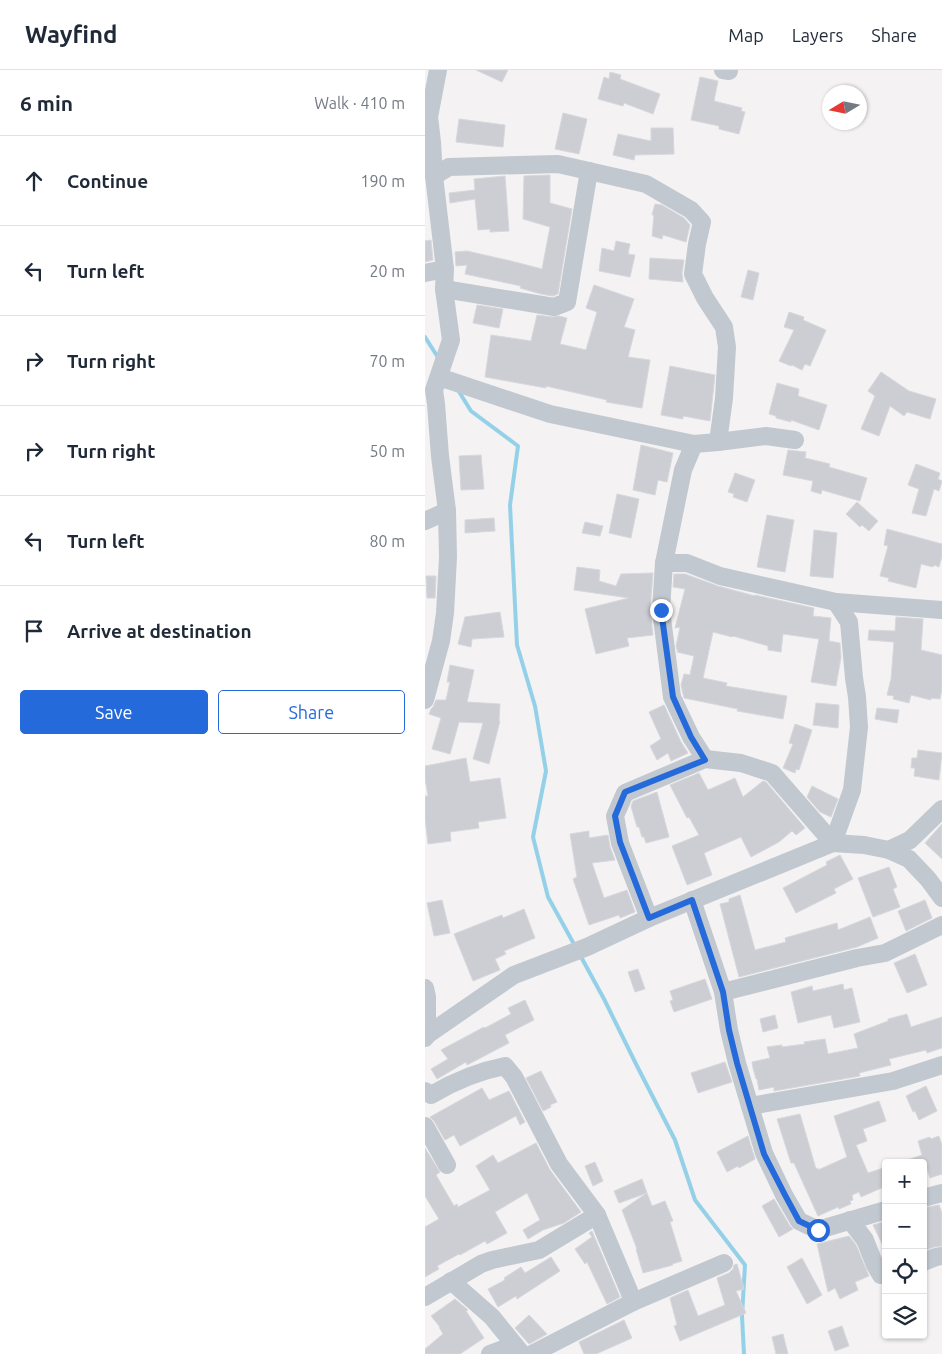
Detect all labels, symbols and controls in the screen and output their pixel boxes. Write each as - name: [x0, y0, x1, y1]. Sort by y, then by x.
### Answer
- text: Wayfind: [25, 21, 117, 48]
- text: Map: [728, 25, 764, 45]
- text: Layers: [792, 25, 843, 45]
- text: Share: [871, 25, 917, 45]
- north arrow: [822, 85, 867, 130]
- text: 6 min: [20, 91, 73, 115]
- text: Walk · 410 m: [314, 94, 405, 112]
- icon: ahead: [20, 167, 48, 195]
- text: Continue: [67, 170, 148, 192]
- text: 190 m: [360, 172, 405, 190]
- icon: left: [20, 257, 48, 285]
- text: Turn left: [67, 260, 145, 282]
- text: 20 m: [369, 262, 405, 280]
- icon: right: [20, 347, 48, 375]
- text: Turn right: [67, 350, 155, 372]
- text: 70 m: [369, 352, 405, 370]
- icon: right: [20, 437, 48, 465]
- text: Turn right: [67, 440, 155, 462]
- text: 50 m: [369, 442, 405, 460]
- icon: left: [20, 527, 48, 555]
- text: Turn left: [67, 530, 145, 552]
- text: 80 m: [369, 532, 405, 550]
- route end: [650, 599, 673, 622]
- icon: arrive: [20, 617, 48, 645]
- text: Arrive at destination: [67, 620, 252, 642]
- button: Save: [20, 690, 208, 734]
- button: Share: [218, 690, 405, 734]
- map controls: [882, 1159, 927, 1339]
- button: +: [882, 1159, 927, 1204]
- button: −: [882, 1204, 927, 1249]
- route start: [807, 1219, 830, 1242]
- button: locate: [882, 1249, 927, 1294]
- button: layers: [882, 1294, 927, 1339]

